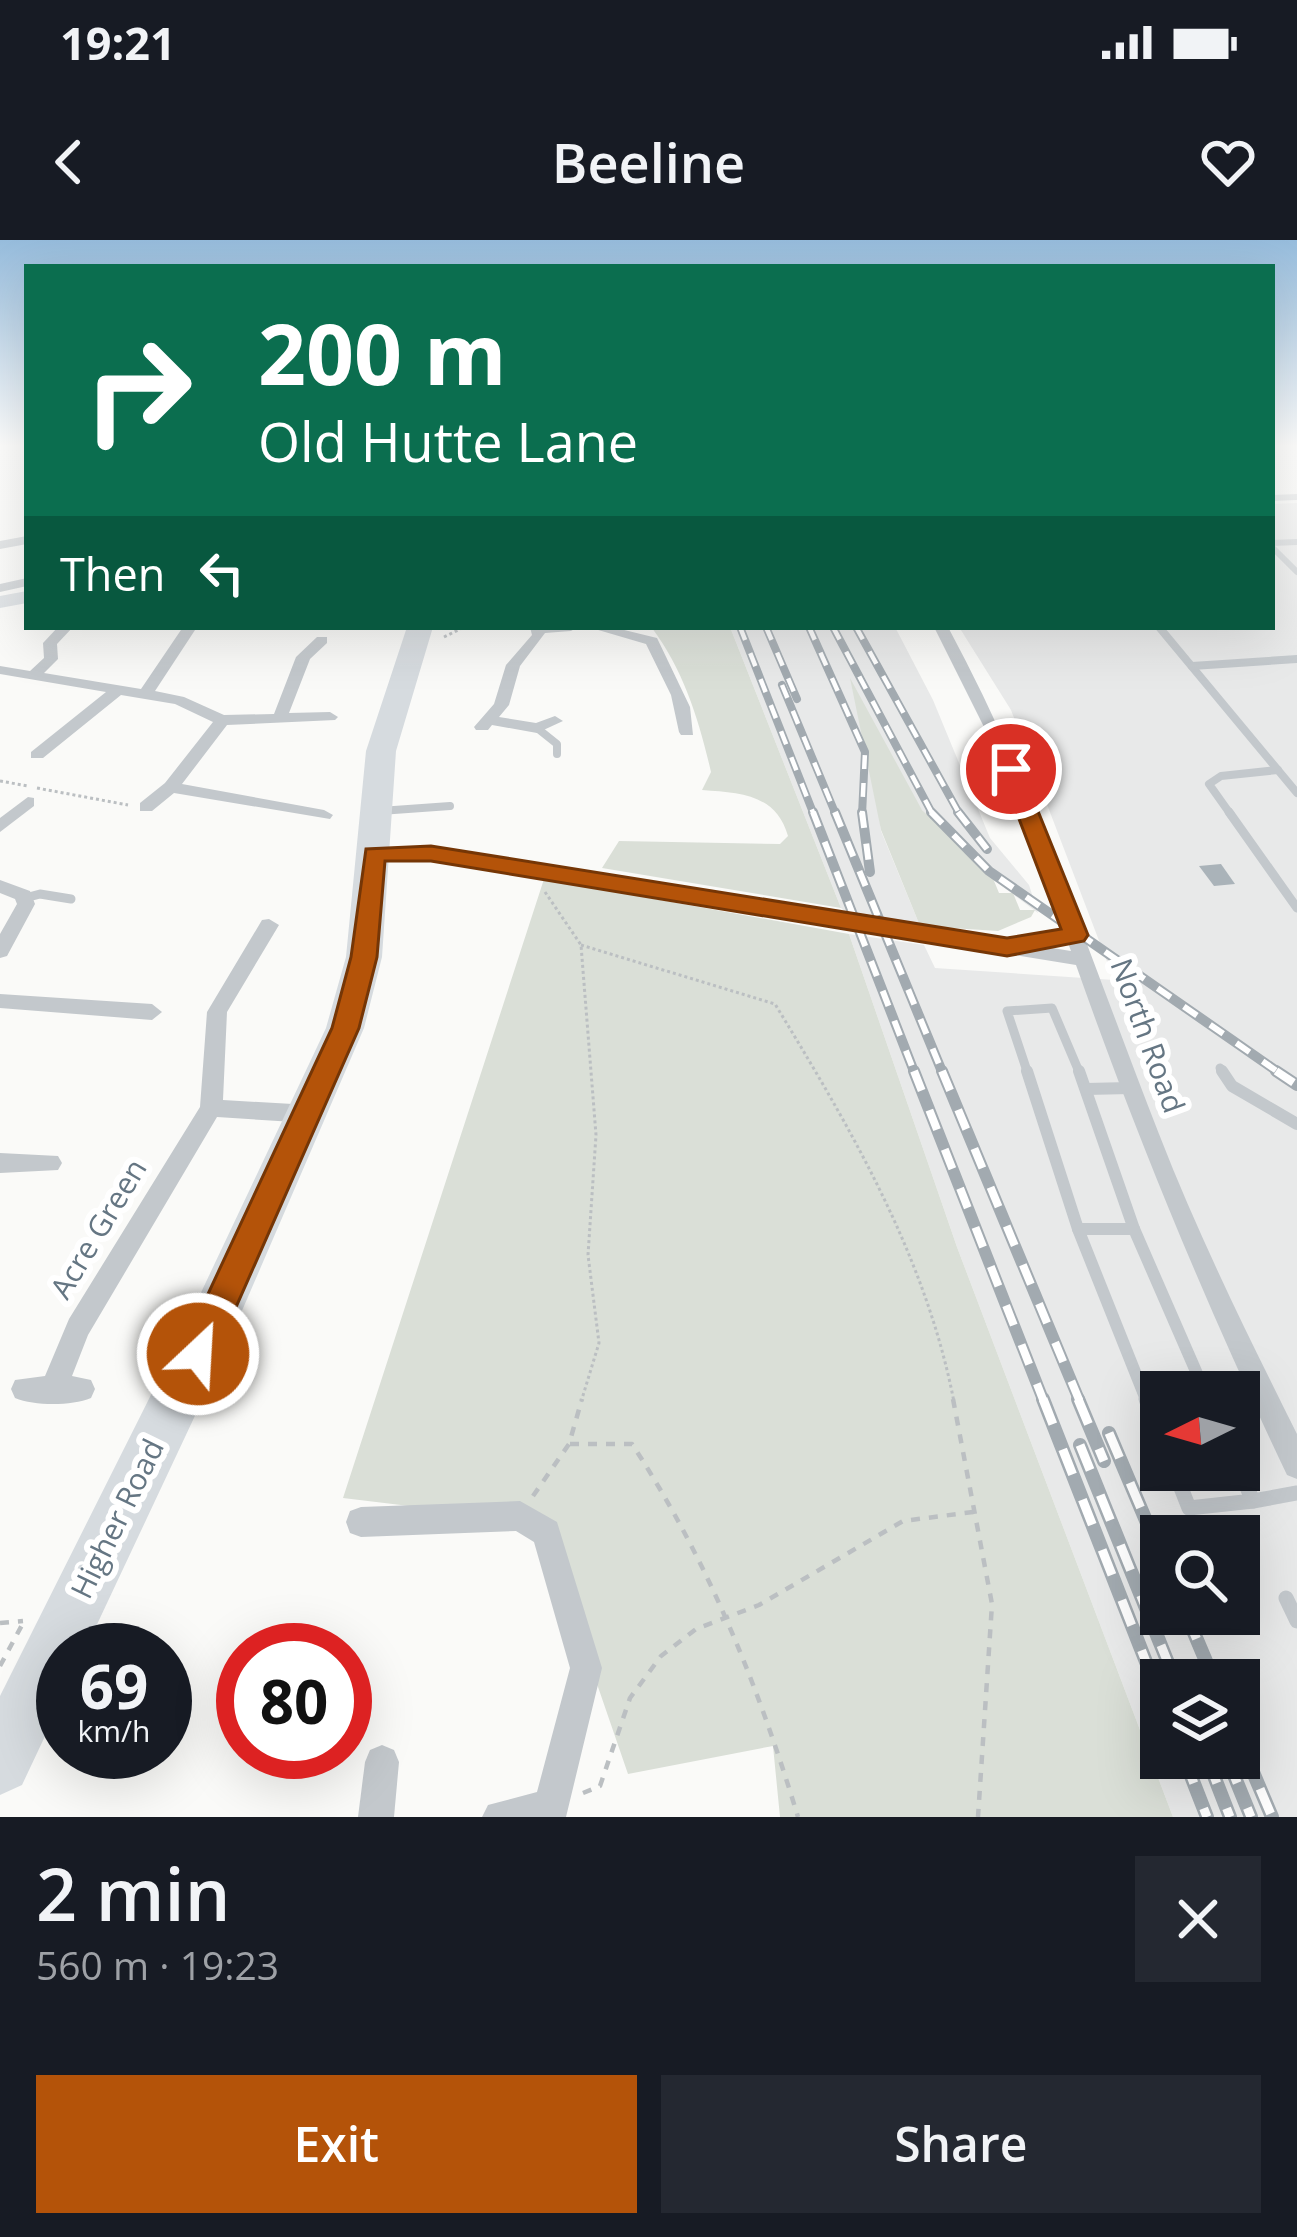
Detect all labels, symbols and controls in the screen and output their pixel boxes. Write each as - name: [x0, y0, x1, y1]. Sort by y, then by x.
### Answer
- text: 19:21: [60, 12, 176, 73]
- text: Beeline: [552, 125, 745, 199]
- icon: back: [36, 129, 102, 195]
- icon: heart: [1195, 129, 1261, 195]
- text: 200 m: [258, 295, 506, 410]
- icon: right: [60, 312, 216, 468]
- text: Old Hutte Lane: [258, 404, 638, 478]
- icon: left: [189, 540, 255, 606]
- text: Then: [60, 543, 165, 604]
- pin: [960, 718, 1062, 820]
- icon: arrive: [978, 736, 1044, 802]
- street label: North Road: [1102, 953, 1195, 1118]
- street label: Acre Green: [40, 1151, 156, 1306]
- position arrow: [135, 1291, 261, 1417]
- north arrow: [1140, 1371, 1260, 1491]
- map controls: [1140, 1371, 1260, 1779]
- street label: Higher Road: [60, 1432, 173, 1605]
- button: search: [1140, 1515, 1260, 1635]
- speed limit sign: 80: [216, 1623, 372, 1779]
- text: 69: [80, 1645, 148, 1727]
- button: layers: [1140, 1659, 1260, 1779]
- text: km/h: [78, 1710, 150, 1751]
- text: 2 min: [36, 1844, 230, 1942]
- button: close: [1135, 1856, 1261, 1982]
- text: 560 m · 19:23: [36, 1938, 279, 1991]
- button: Exit: [36, 2075, 637, 2213]
- button: Share: [661, 2075, 1261, 2213]

